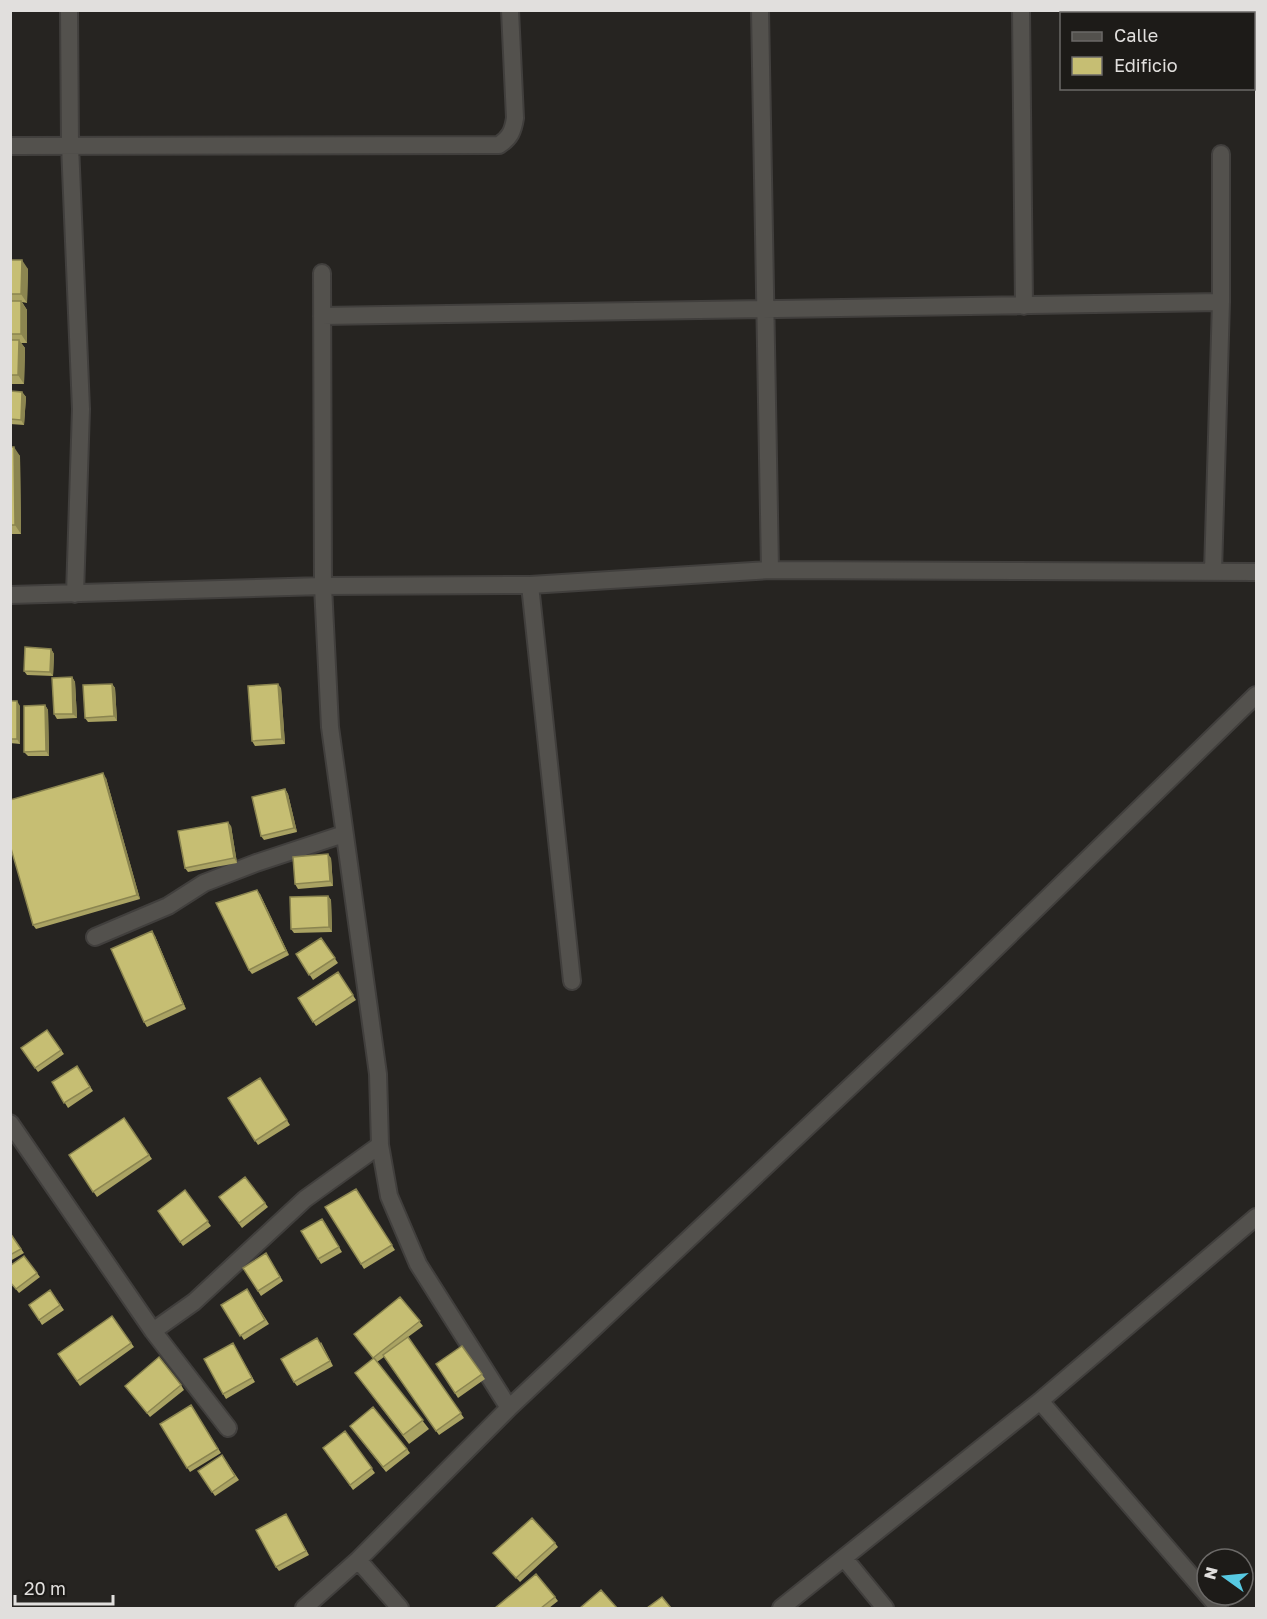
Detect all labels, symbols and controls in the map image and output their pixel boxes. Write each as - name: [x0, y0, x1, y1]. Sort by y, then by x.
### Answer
- legend: [1060, 12, 1255, 90]
- text: Calle: [1114, 24, 1158, 46]
- text: Edificio: [1114, 54, 1178, 76]
- north arrow: [1195, 1547, 1255, 1607]
- text: N: [1199, 1565, 1222, 1582]
- scale bar: [15, 1568, 112, 1606]
- text: 20 m: [24, 1577, 66, 1599]

